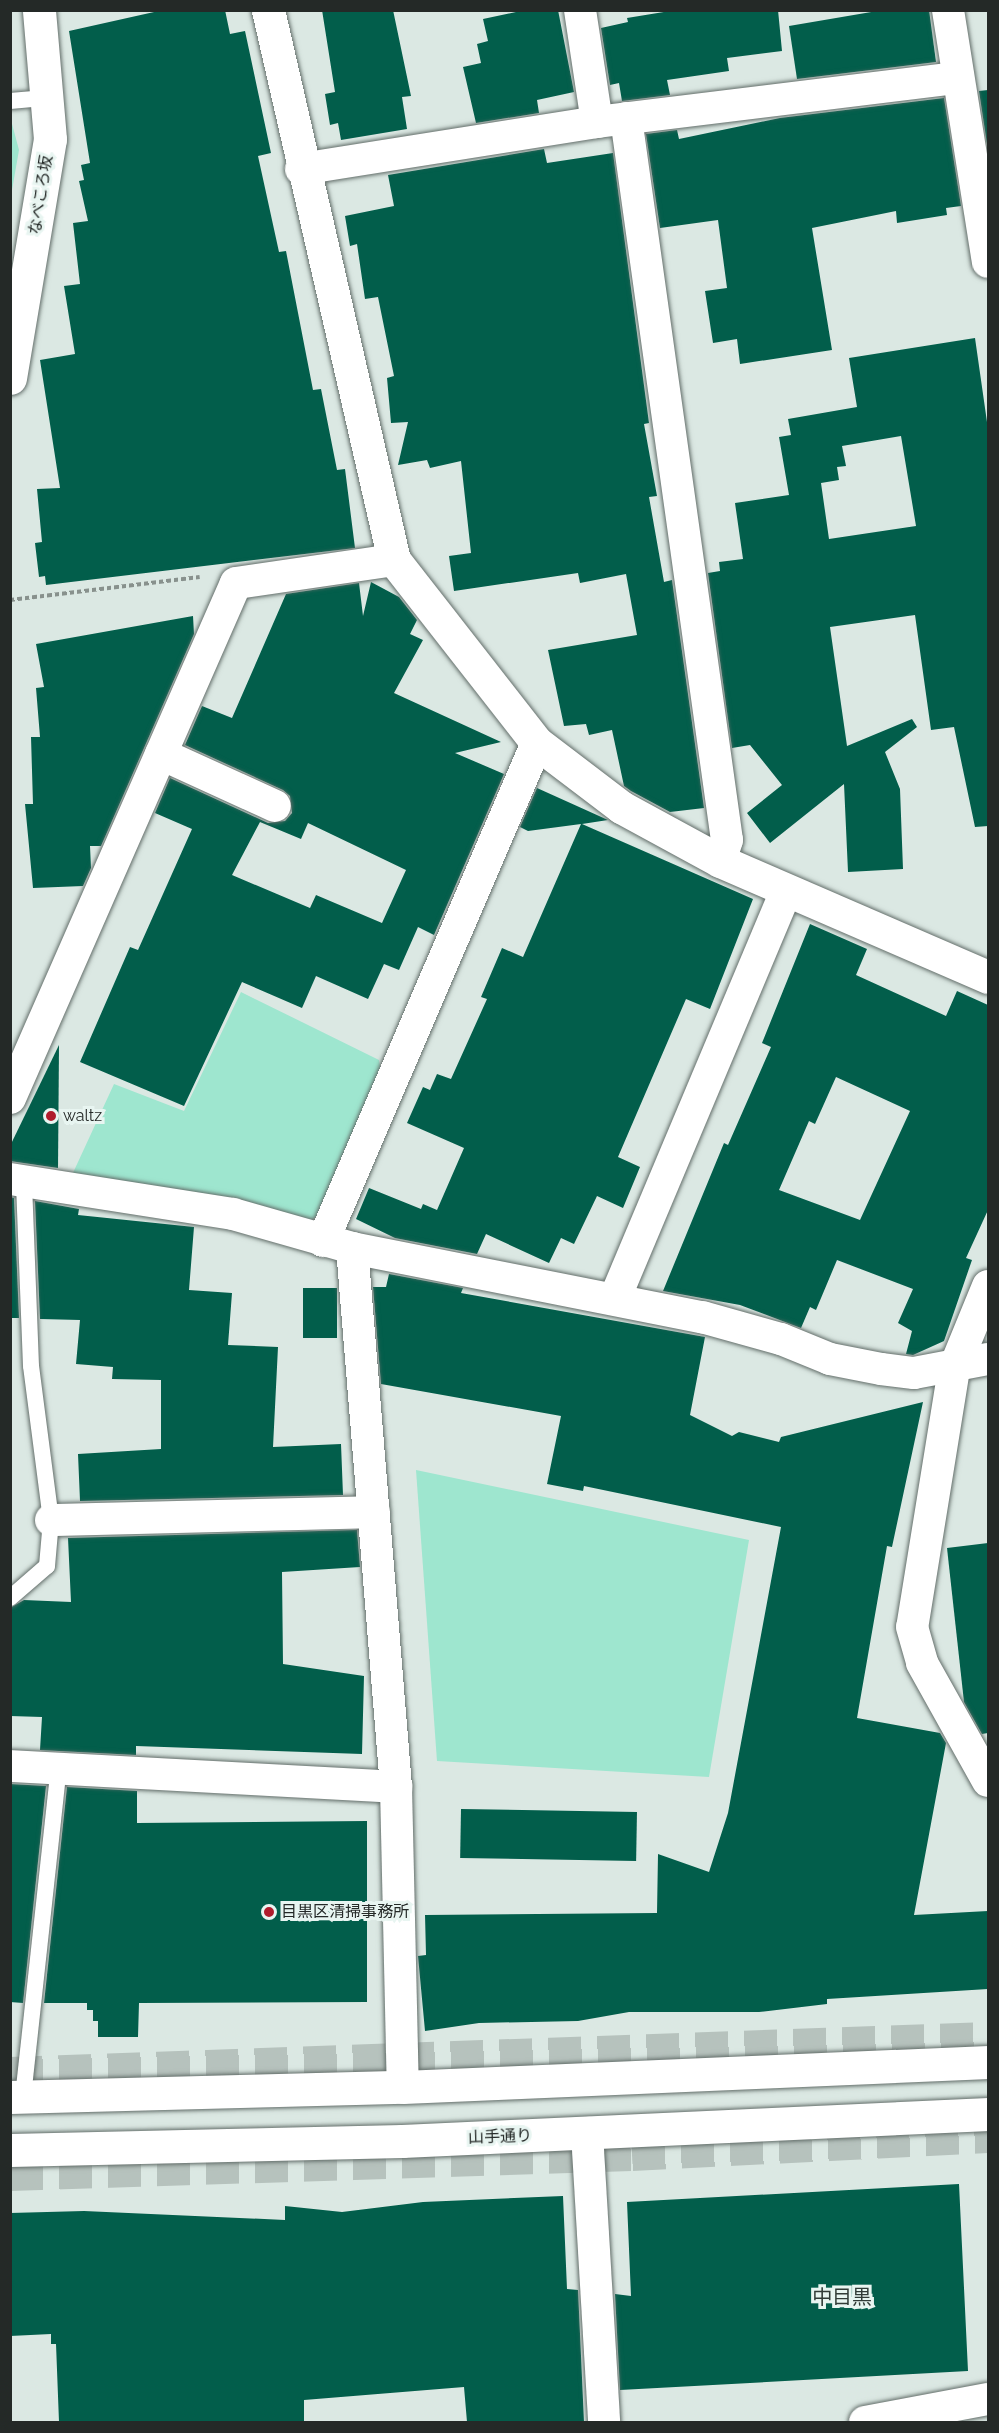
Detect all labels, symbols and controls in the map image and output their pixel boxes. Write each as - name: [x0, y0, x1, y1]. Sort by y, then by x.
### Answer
- street label: なべころ坂: [25, 154, 57, 236]
- place label: waltz: [63, 1106, 102, 1126]
- marker: waltz: [44, 1109, 58, 1123]
- place label: 目黒区清掃事務所: [281, 1902, 409, 1922]
- marker: 目黒区清掃事務所: [262, 1905, 276, 1919]
- street label: 山手通り: [468, 2126, 532, 2148]
- district label: 中目黒: [812, 2285, 872, 2309]

